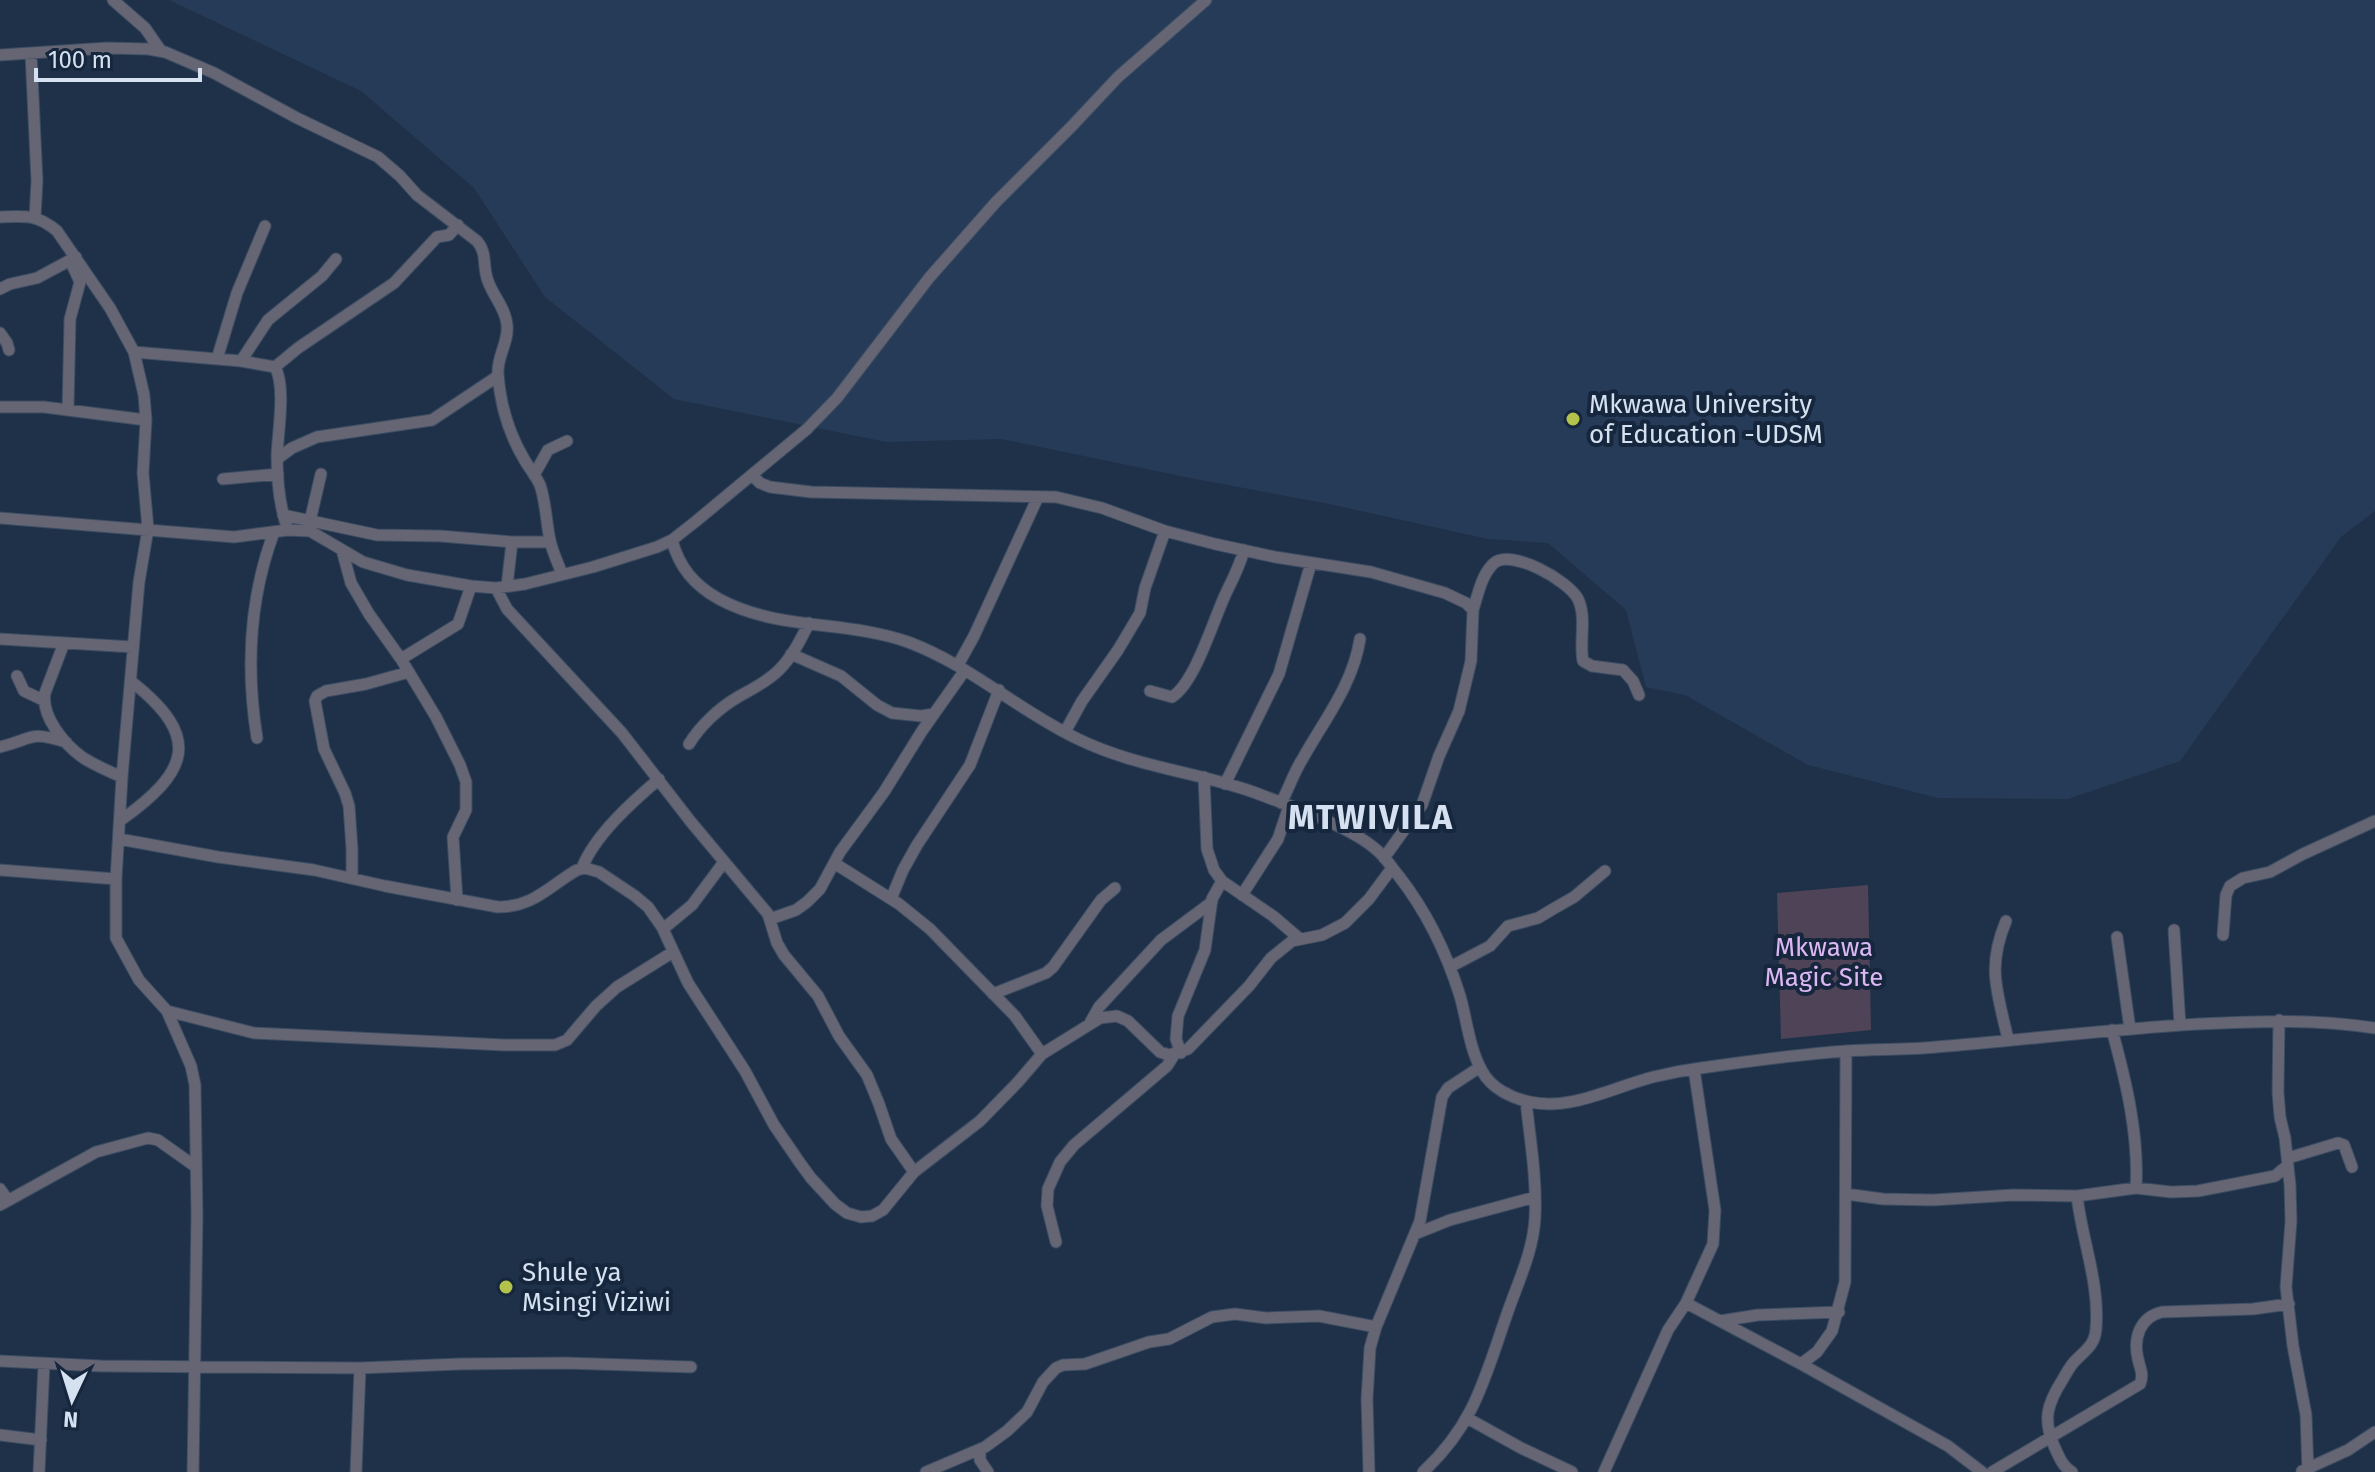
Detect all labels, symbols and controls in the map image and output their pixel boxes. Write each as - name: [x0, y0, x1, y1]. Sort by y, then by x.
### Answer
- scale bar: [36, 32, 200, 82]
- text: 100 m: [48, 46, 112, 74]
- place label: Mkwawa University of Education -UDSM: [1589, 389, 1823, 450]
- marker: Mkwawa University of Education -UDSM: [1564, 410, 1582, 428]
- district label: MTWIVILA: [1288, 797, 1454, 838]
- park label: Mkwawa Magic Site: [1765, 932, 1883, 993]
- place label: Shule ya Msingi Viziwi: [522, 1257, 671, 1318]
- marker: Shule ya Msingi Viziwi: [497, 1278, 515, 1296]
- north arrow: [32, 1360, 112, 1440]
- text: N: [62, 1405, 79, 1433]

